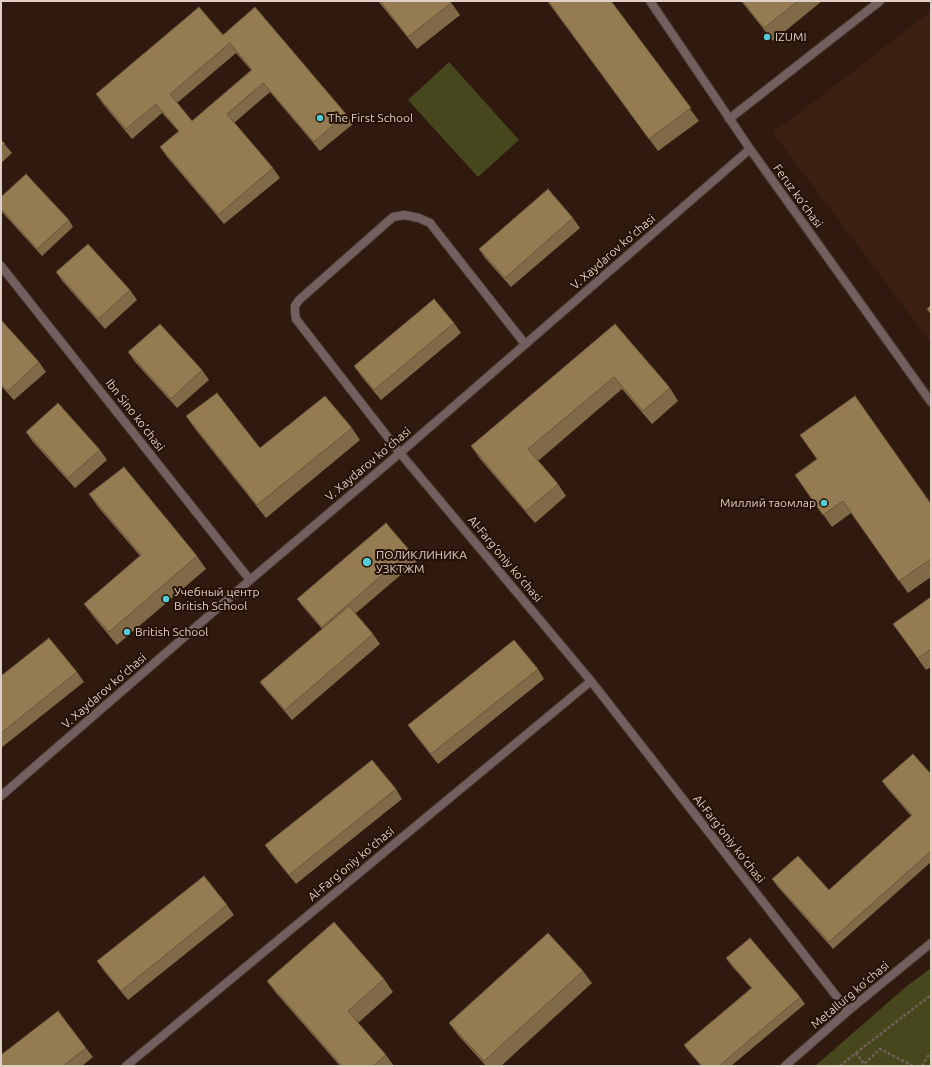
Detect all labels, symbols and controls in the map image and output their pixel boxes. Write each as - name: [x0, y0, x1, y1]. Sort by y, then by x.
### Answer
- place label: IZUMI: [775, 30, 807, 44]
- marker: IZUMI: [762, 32, 772, 42]
- place label: The First School: [328, 111, 413, 125]
- marker: The First School: [315, 113, 325, 123]
- street label: Feruz ko‘chasi: [770, 162, 826, 230]
- street label: V. Xaydarov ko‘chasi: [568, 211, 658, 293]
- street label: Ibn Sino ko‘chasi: [102, 376, 168, 454]
- street label: V. Xaydarov ko‘chasi: [322, 424, 414, 504]
- place label: Миллий таомлар: [720, 496, 816, 510]
- marker: Миллий таомлар: [819, 498, 829, 508]
- street label: Al-Farg‘oniy ko‘chasi: [465, 513, 545, 605]
- place label: ПОЛИКЛИНИКА УЗКТЖМ: [376, 548, 467, 576]
- marker: ПОЛИКЛИНИКА УЗКТЖМ: [361, 556, 373, 568]
- place label: Учебный центр British School: [174, 585, 259, 613]
- marker: Учебный центр British School: [161, 594, 171, 604]
- place label: British School: [135, 625, 208, 639]
- marker: British School: [122, 627, 132, 637]
- street label: V. Xaydarov ko‘chasi: [59, 650, 149, 732]
- street label: Al-Farg‘oniy ko‘chasi: [690, 792, 768, 886]
- street label: Al-Farg‘oniy ko‘chasi: [305, 824, 397, 904]
- street label: Metallurg ko‘chasi: [808, 958, 892, 1032]

